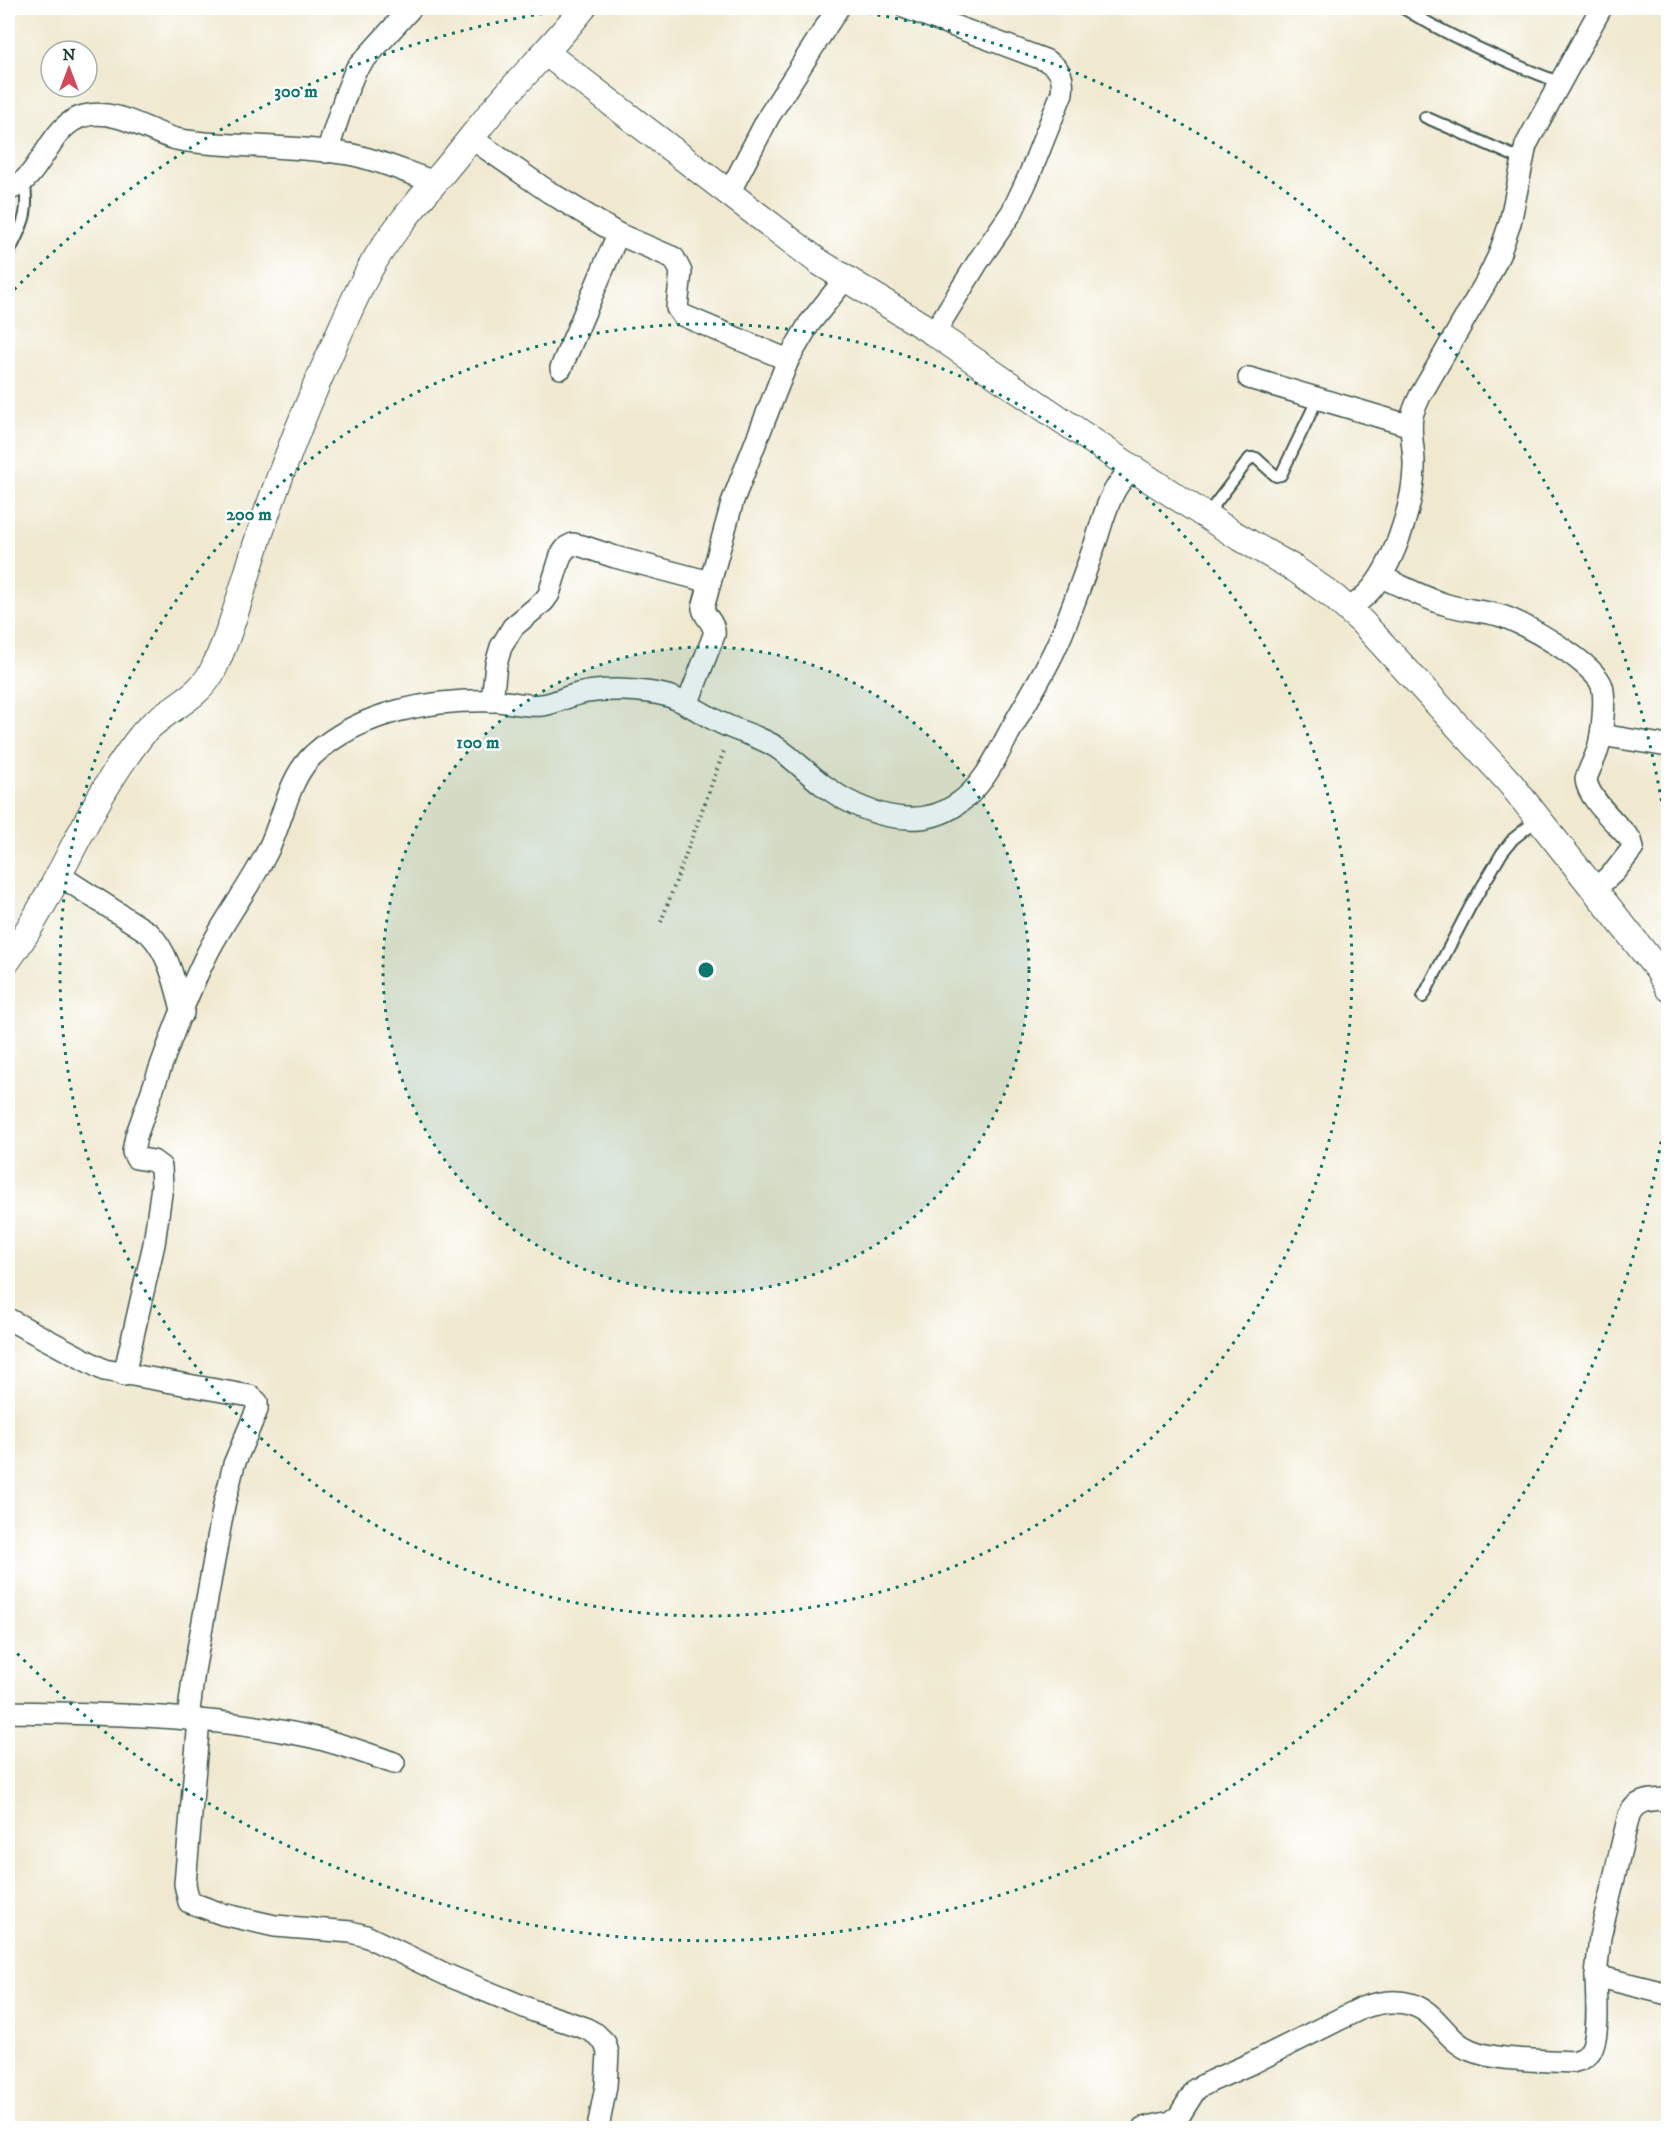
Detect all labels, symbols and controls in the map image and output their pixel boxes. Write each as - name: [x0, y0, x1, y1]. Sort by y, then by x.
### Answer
- north arrow: [39, 39, 99, 99]
- text: N: [62, 45, 76, 65]
- text: 300 m: [274, 81, 318, 103]
- text: 200 m: [226, 504, 272, 526]
- text: 100 m: [456, 732, 500, 754]
- centre of rings: [696, 960, 716, 980]

